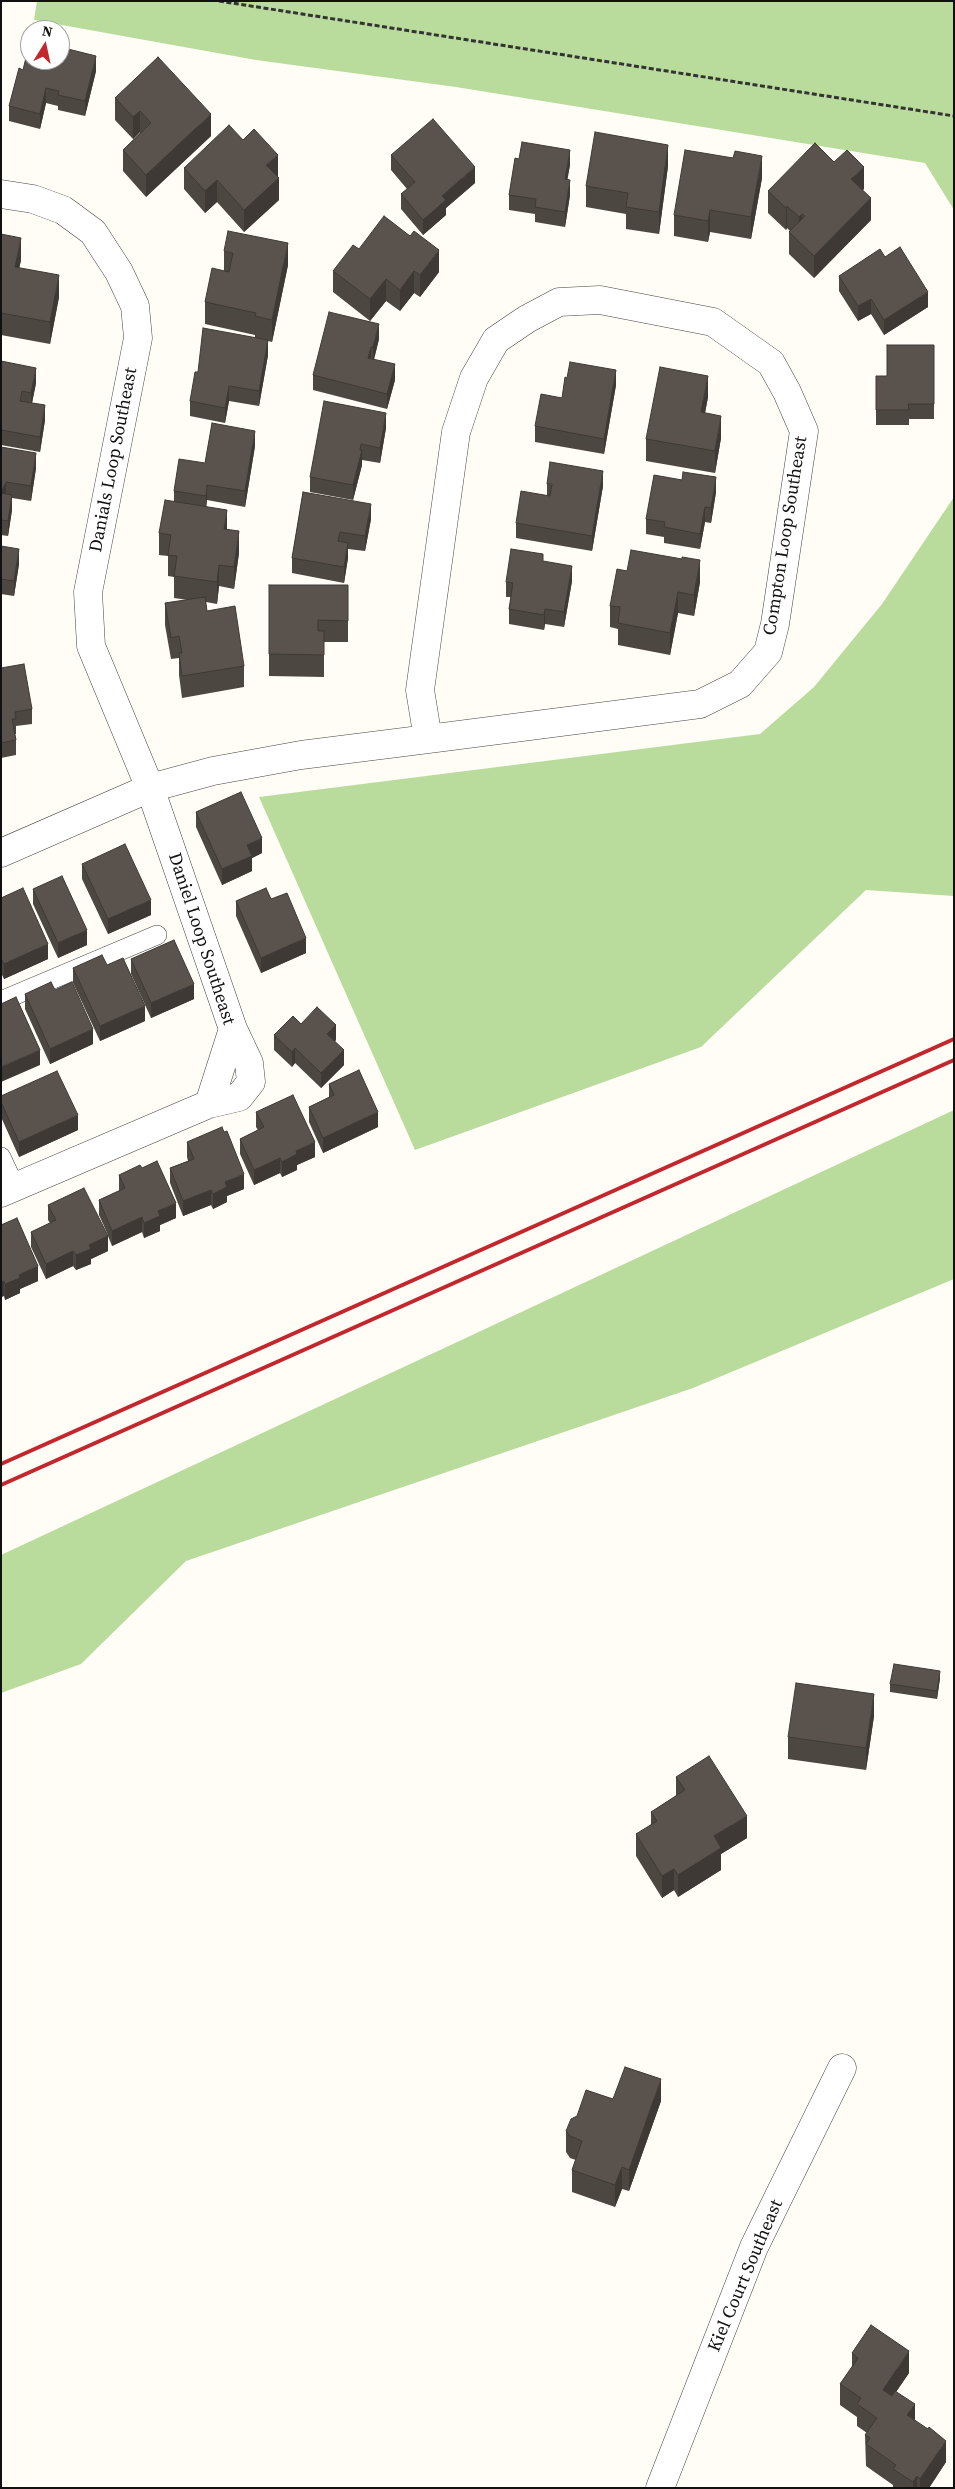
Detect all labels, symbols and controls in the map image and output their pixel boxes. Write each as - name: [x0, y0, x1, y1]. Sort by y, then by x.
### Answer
- north arrow: [20, 20, 70, 70]
- text: N: [41, 20, 54, 42]
- street label: Danials Loop Southeast: [86, 366, 142, 554]
- street label: Compton Loop Southeast: [760, 435, 812, 637]
- street label: Daniel Loop Southeast: [163, 850, 239, 1028]
- street label: Kiel Court Southeast: [704, 2197, 788, 2355]

